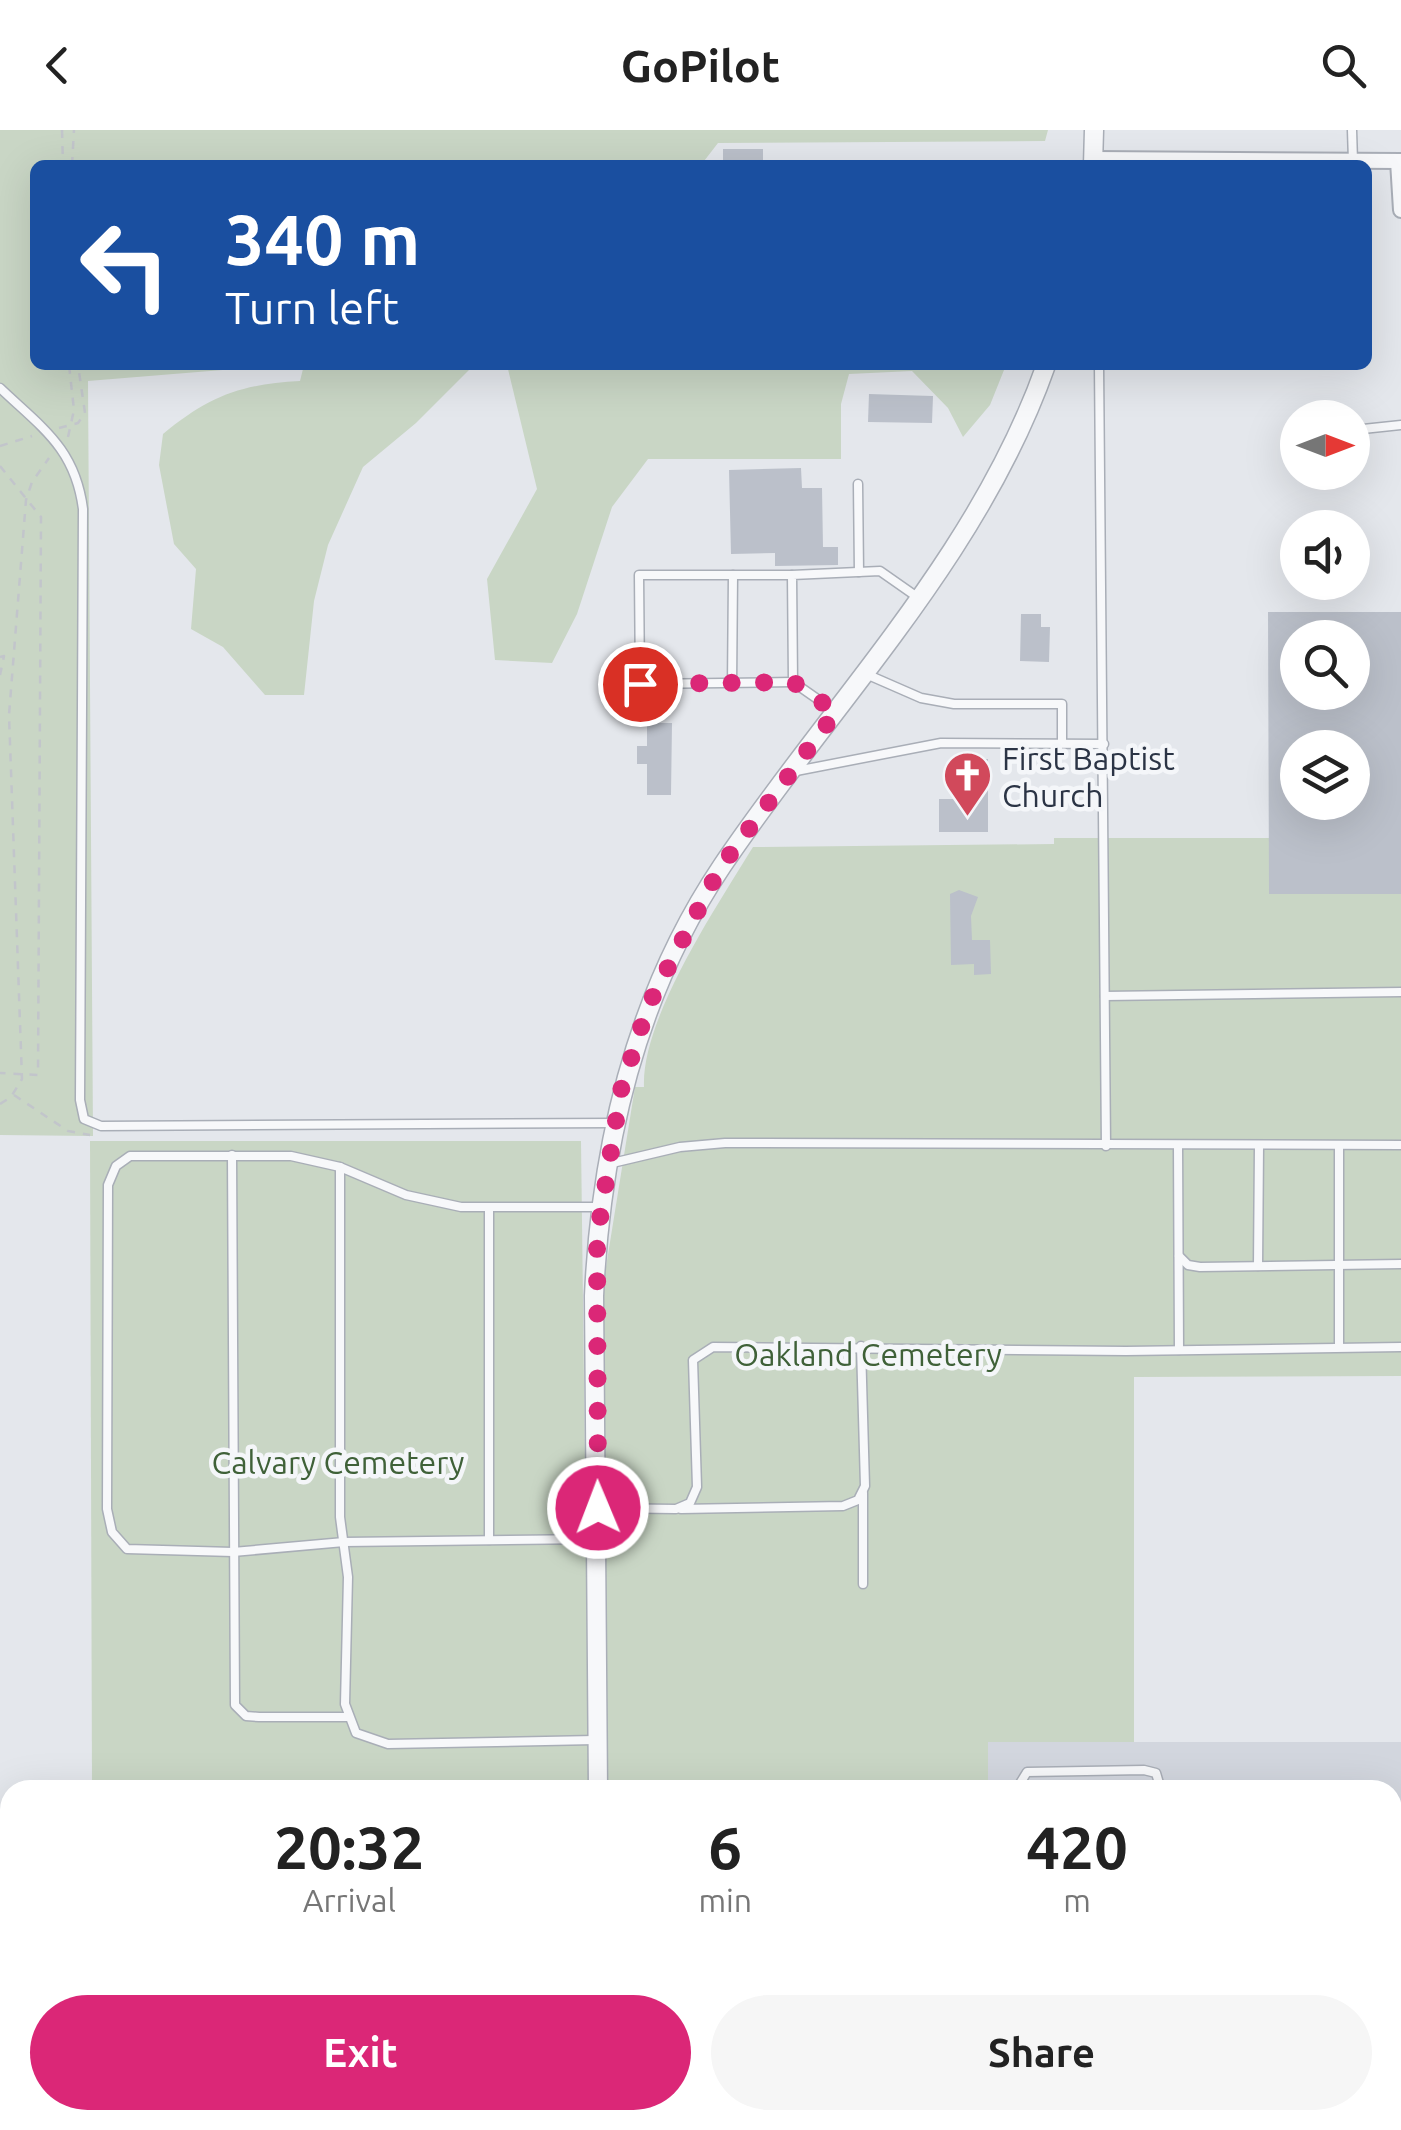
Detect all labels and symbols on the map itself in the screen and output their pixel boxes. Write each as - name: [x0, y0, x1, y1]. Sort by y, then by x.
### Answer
- north arrow: [1280, 400, 1370, 490]
- pin: [598, 642, 683, 727]
- place label: First Baptist Church: [1002, 740, 1175, 813]
- church icon: First Baptist Church: [941, 750, 993, 818]
- park label: Oakland Cemetery: [734, 1336, 1002, 1372]
- park label: Calvary Cemetery: [211, 1444, 465, 1480]
- position arrow: [546, 1456, 650, 1560]

